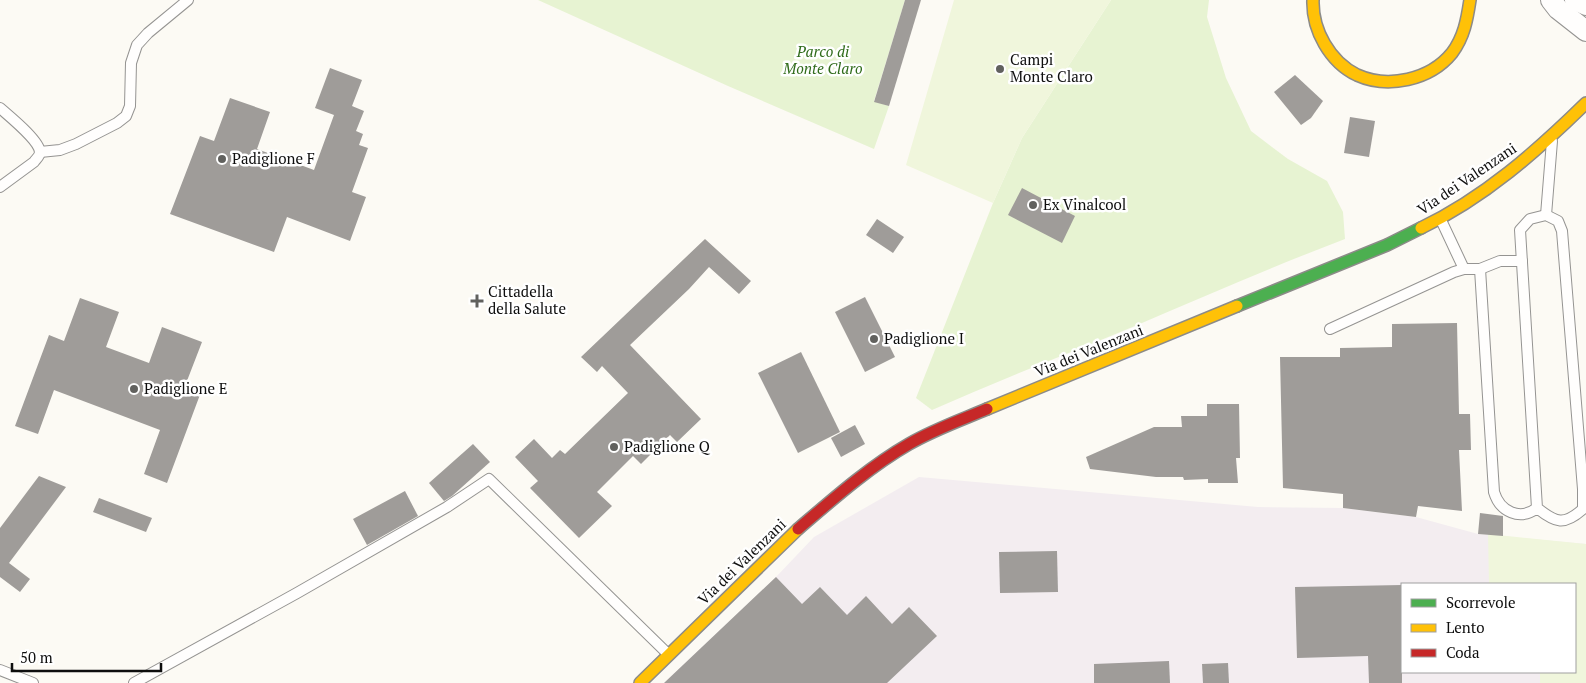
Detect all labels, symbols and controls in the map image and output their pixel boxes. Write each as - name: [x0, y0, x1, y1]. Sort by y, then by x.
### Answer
- park label: Parco di Monte Claro: [782, 41, 863, 78]
- place label: Campi Monte Claro: [1010, 49, 1093, 86]
- marker: Campi Monte Claro: [994, 63, 1006, 75]
- street label: Via dei Valenzani: [1413, 138, 1520, 219]
- place label: Padiglione F: [232, 148, 315, 168]
- marker: Padiglione F: [216, 153, 228, 165]
- place label: Ex Vinalcool: [1043, 194, 1126, 214]
- marker: Ex Vinalcool: [1027, 199, 1039, 211]
- place label: Cittadella della Salute: [488, 281, 566, 318]
- marker: Cittadella della Salute: [470, 294, 484, 308]
- street label: Via dei Valenzani: [1031, 319, 1146, 381]
- place label: Padiglione I: [884, 328, 964, 348]
- marker: Padiglione I: [868, 333, 880, 345]
- place label: Padiglione E: [144, 378, 227, 398]
- marker: Padiglione E: [128, 383, 140, 395]
- place label: Padiglione Q: [624, 436, 711, 456]
- marker: Padiglione Q: [608, 441, 620, 453]
- street label: Via dei Valenzani: [693, 514, 790, 609]
- legend: [1401, 583, 1576, 673]
- text: Scorrevole: [1446, 592, 1516, 612]
- text: Lento: [1446, 617, 1485, 637]
- scale bar: [12, 640, 161, 672]
- text: Coda: [1446, 642, 1480, 662]
- text: 50 m: [20, 647, 53, 667]

